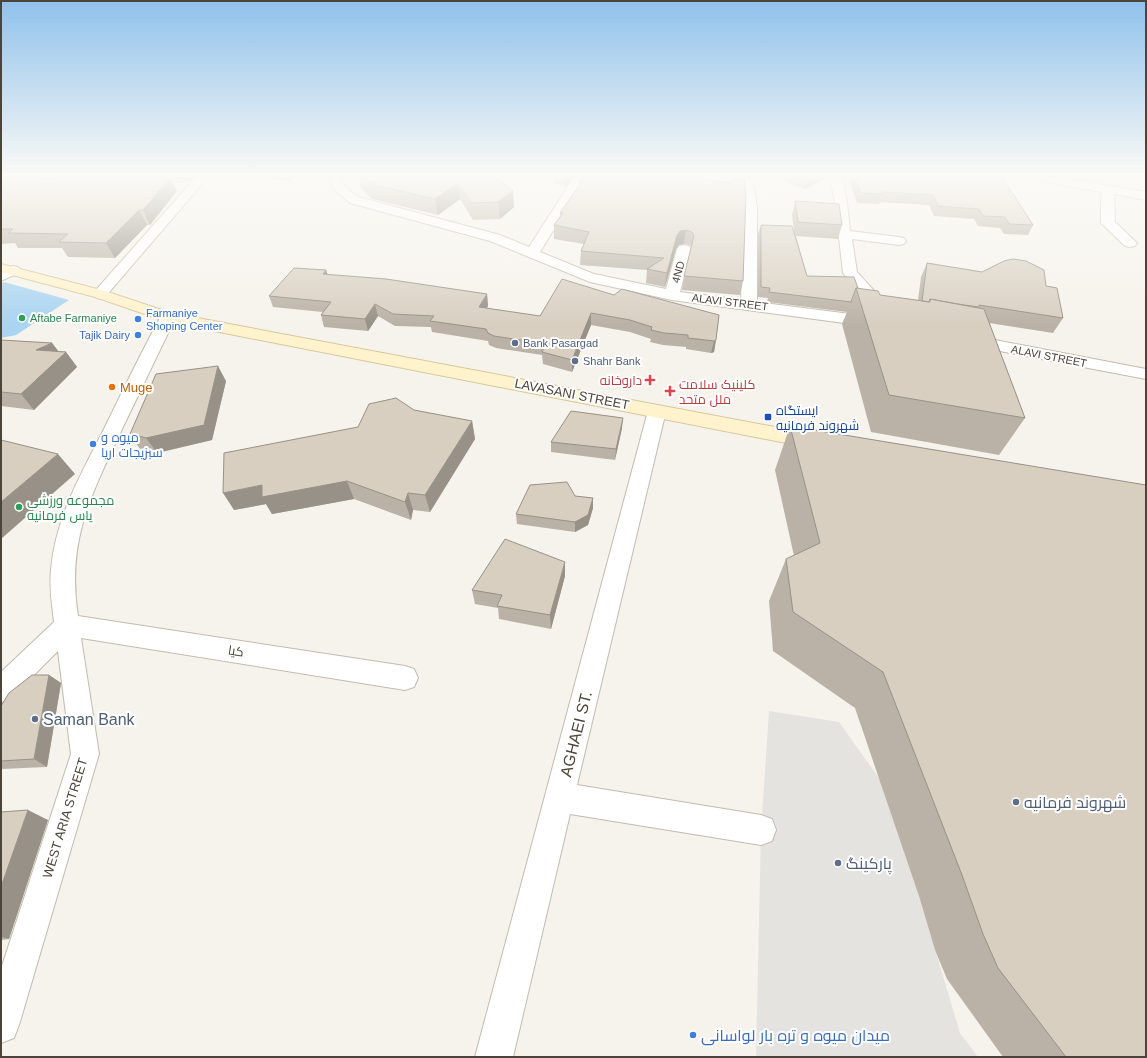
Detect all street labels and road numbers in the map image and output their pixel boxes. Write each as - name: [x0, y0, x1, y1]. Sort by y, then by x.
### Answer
- street label: 4ND: [669, 260, 687, 284]
- street label: ALAVI STREET: [691, 291, 769, 313]
- street label: ALAVI STREET: [1010, 343, 1088, 369]
- street label: LAVASANI STREET: [513, 376, 631, 412]
- street label: کیا: [227, 642, 245, 660]
- street label: AGHAEI ST.: [557, 689, 595, 779]
- street label: WEST ARIA STREET: [40, 756, 90, 880]

